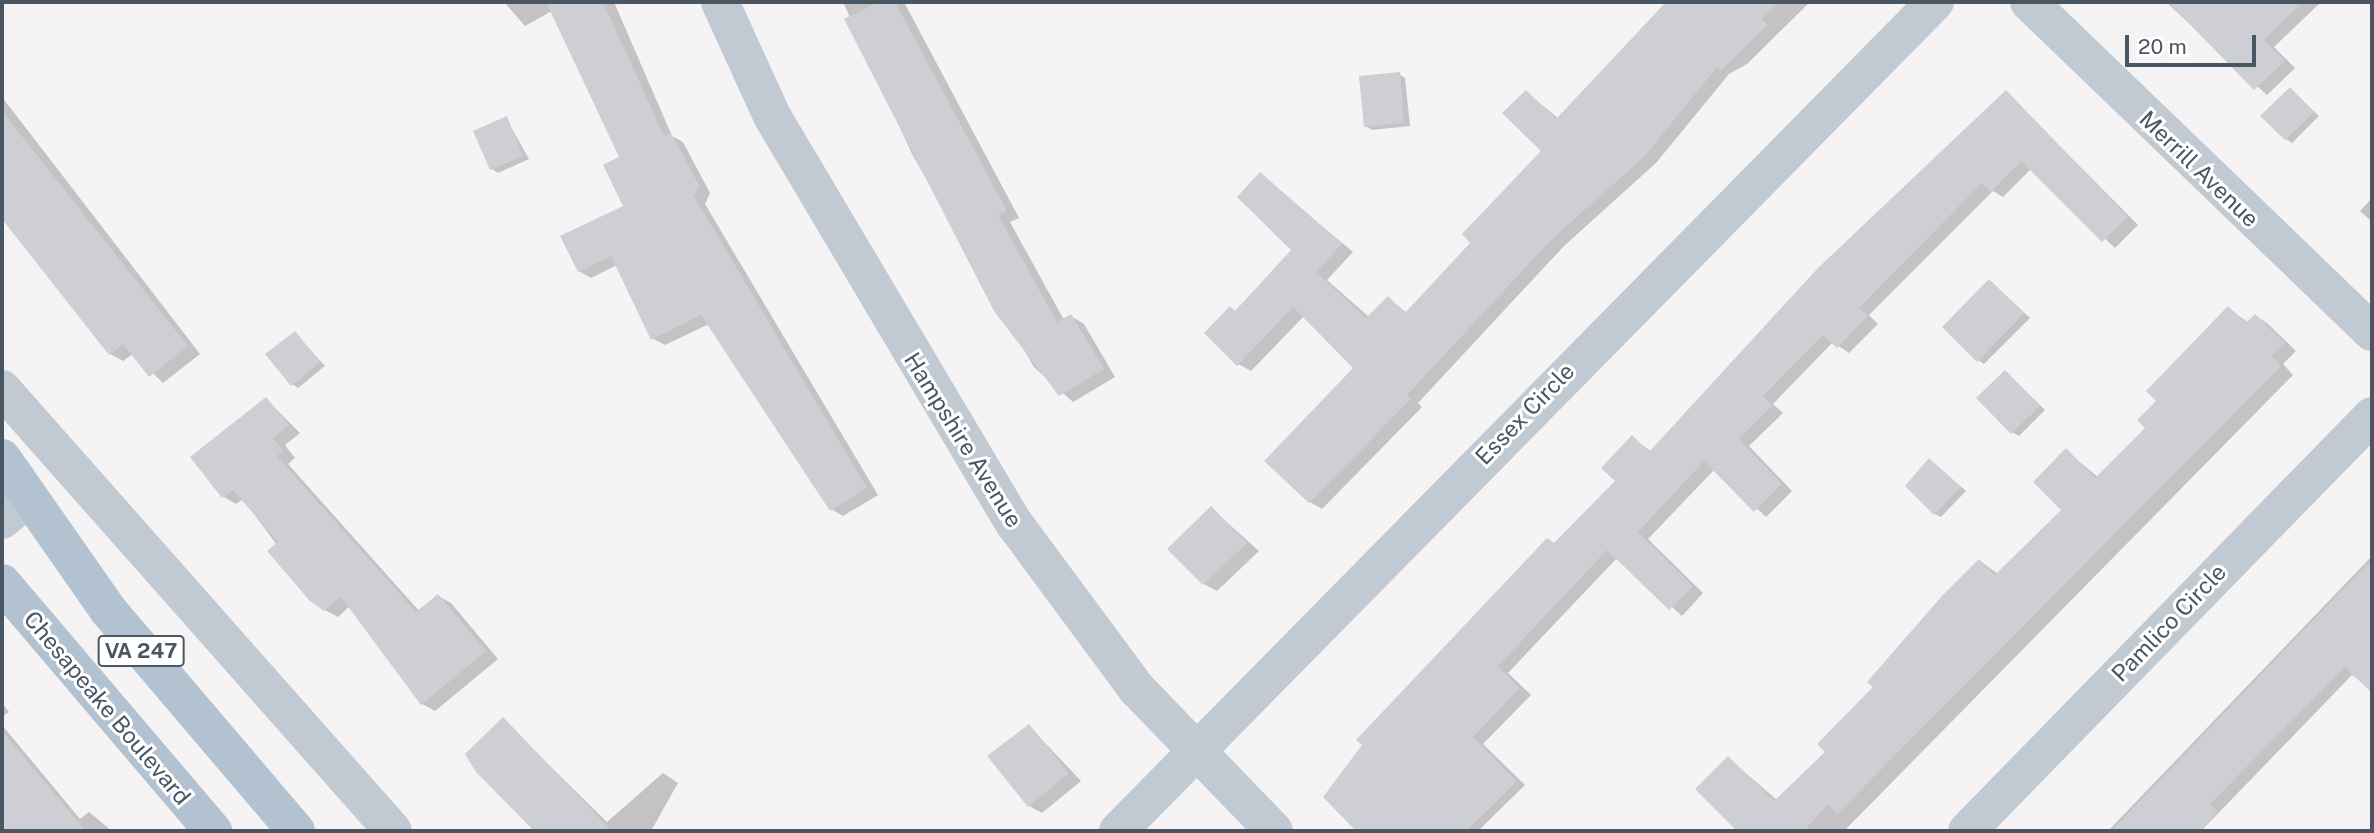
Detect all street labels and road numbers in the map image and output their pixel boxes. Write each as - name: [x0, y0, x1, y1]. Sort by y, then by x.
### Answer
- street label: Merrill Avenue: [2134, 105, 2264, 233]
- street label: Hampshire Avenue: [898, 347, 1028, 533]
- street label: Essex Circle: [1470, 358, 1580, 470]
- street label: Pamlico Circle: [2106, 558, 2232, 688]
- street label: Chesapeake Boulevard: [18, 605, 196, 811]
- road number: VA 247: [97, 634, 185, 668]

